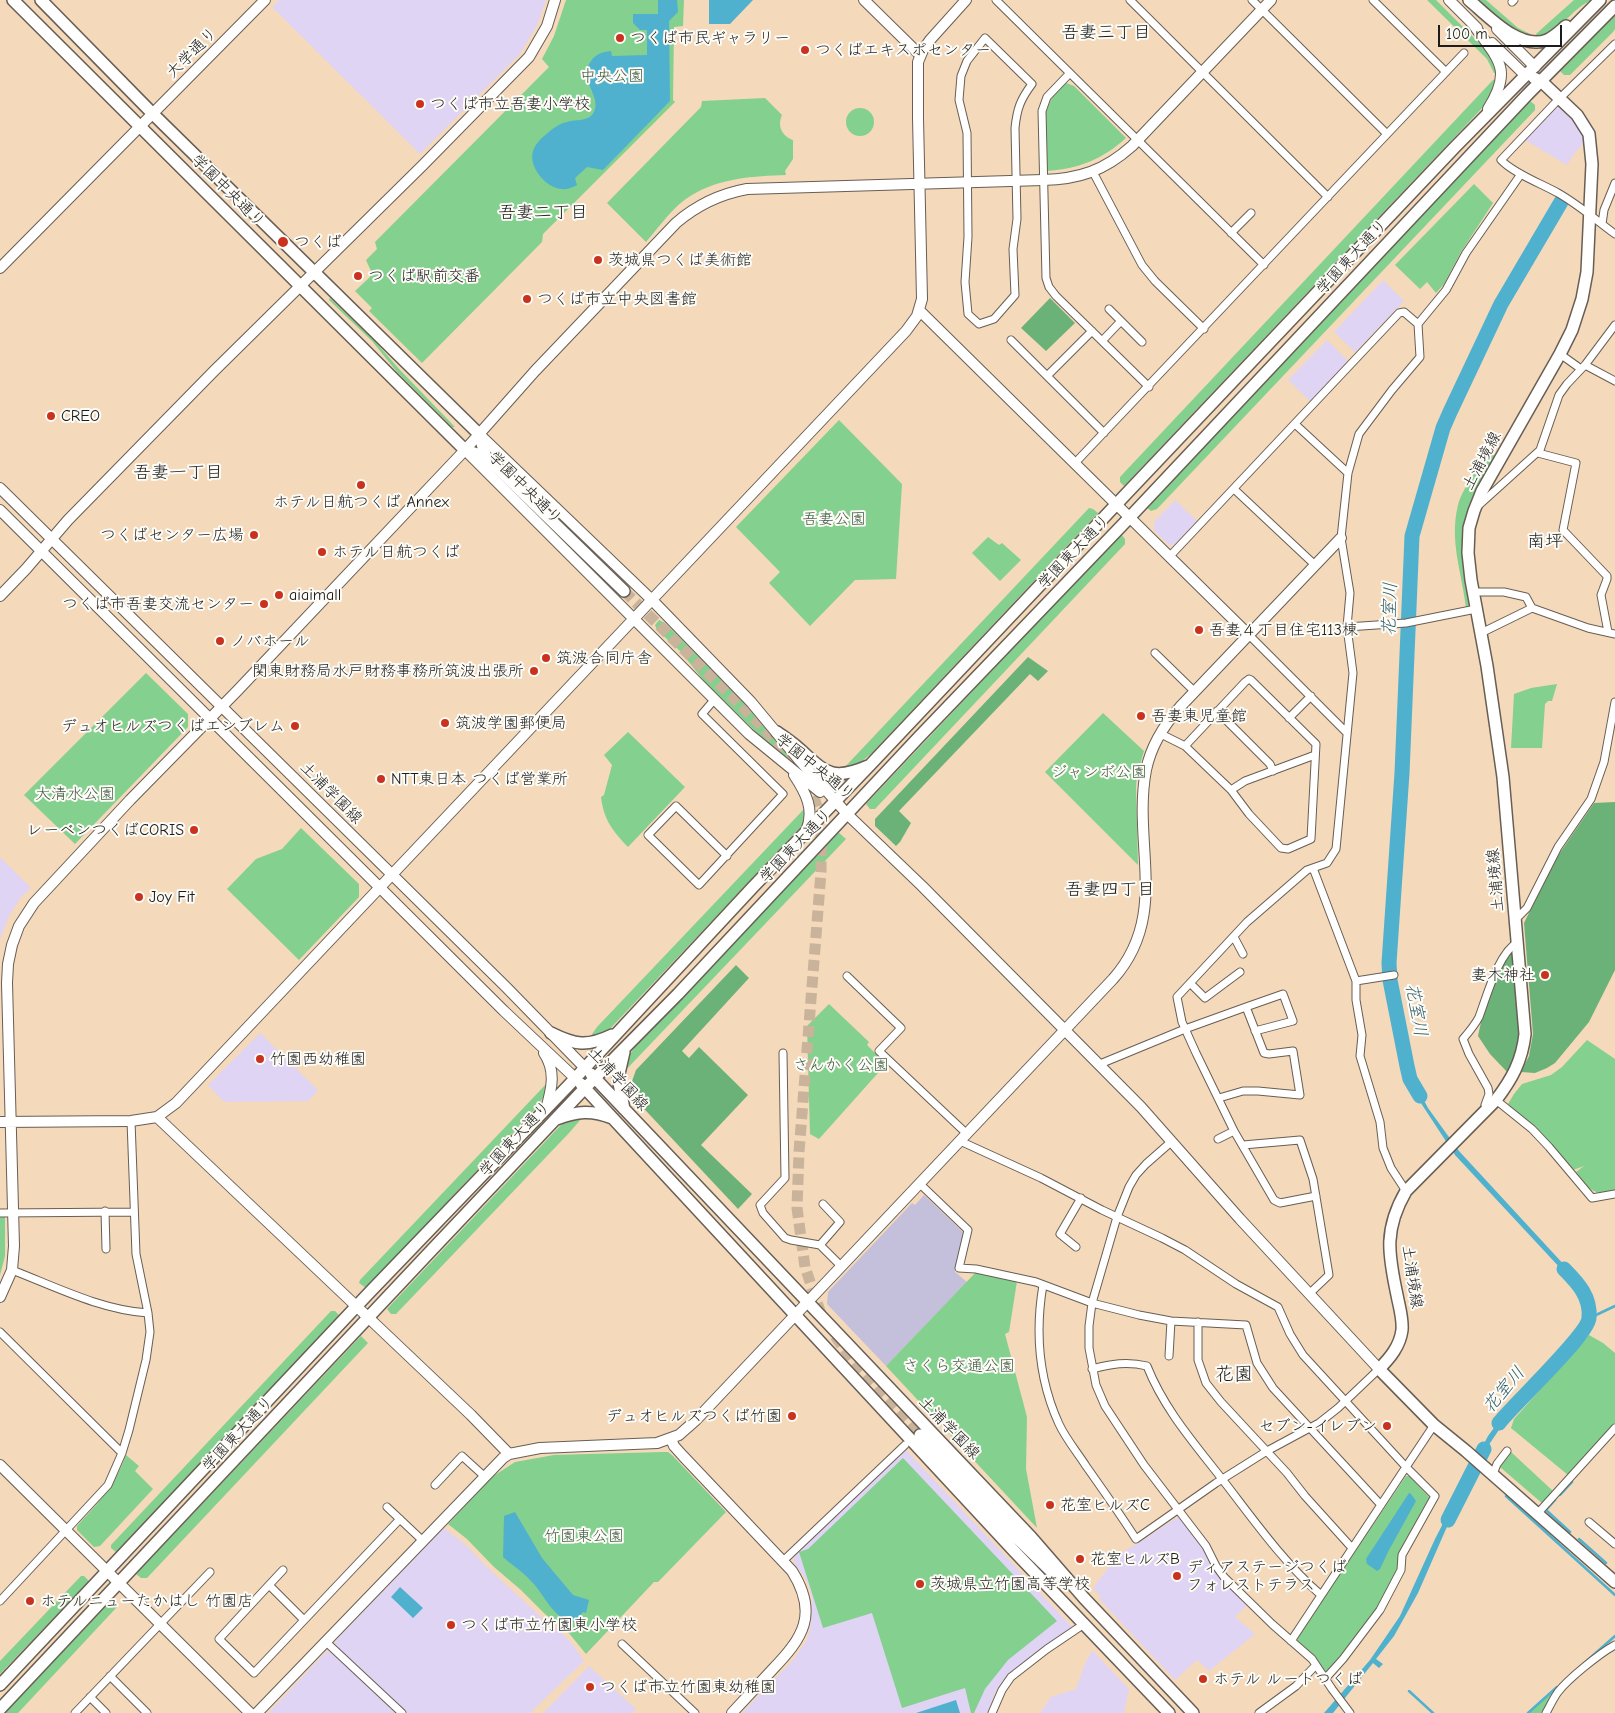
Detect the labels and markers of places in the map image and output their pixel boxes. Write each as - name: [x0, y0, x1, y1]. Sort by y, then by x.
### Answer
- place label: つくば市民ギャラリー: [630, 28, 790, 48]
- marker: つくば市民ギャラリー: [614, 32, 626, 44]
- place label: つくばエキスポセンター: [815, 40, 991, 60]
- marker: つくばエキスポセンター: [799, 44, 811, 56]
- place label: つくば市立吾妻小学校: [430, 94, 590, 114]
- marker: つくば市立吾妻小学校: [414, 98, 426, 110]
- place label: つくば: [294, 232, 342, 252]
- marker: つくば: [276, 235, 290, 249]
- place label: 茨城県つくば美術館: [608, 250, 752, 270]
- marker: 茨城県つくば美術館: [592, 254, 604, 266]
- place label: つくば駅前交番: [368, 266, 480, 286]
- marker: つくば駅前交番: [352, 270, 364, 282]
- place label: つくば市立中央図書館: [537, 289, 697, 309]
- marker: つくば市立中央図書館: [521, 293, 533, 305]
- place label: CREO: [61, 406, 100, 426]
- marker: CREO: [45, 410, 57, 422]
- marker: ホテル日航つくば Annex: [355, 479, 367, 491]
- place label: ホテル日航つくば Annex: [273, 492, 449, 512]
- place label: つくばセンター広場: [100, 525, 244, 545]
- marker: つくばセンター広場: [248, 529, 260, 541]
- place label: ホテル日航つくば: [332, 542, 460, 562]
- marker: ホテル日航つくば: [316, 546, 328, 558]
- place label: aiaimall: [289, 585, 341, 605]
- marker: aiaimall: [273, 589, 285, 601]
- place label: つくば市吾妻交流センター: [62, 594, 254, 614]
- marker: つくば市吾妻交流センター: [258, 598, 270, 610]
- place label: 吾妻４丁目住宅113棟: [1209, 620, 1358, 640]
- marker: 吾妻４丁目住宅113棟: [1193, 624, 1205, 636]
- place label: ノバホール: [230, 631, 310, 651]
- marker: ノバホール: [214, 635, 226, 647]
- place label: 筑波合同庁舎: [556, 648, 652, 668]
- marker: 筑波合同庁舎: [540, 652, 552, 664]
- place label: 関東財務局水戸財務事務所筑波出張所: [252, 661, 524, 681]
- marker: 関東財務局水戸財務事務所筑波出張所: [528, 665, 540, 677]
- place label: 吾妻東児童館: [1151, 706, 1247, 726]
- marker: 吾妻東児童館: [1135, 710, 1147, 722]
- place label: 筑波学園郵便局: [455, 713, 567, 733]
- place label: デュオヒルズつくばエンブレム: [61, 716, 285, 736]
- marker: 筑波学園郵便局: [439, 717, 451, 729]
- marker: デュオヒルズつくばエンブレム: [289, 720, 301, 732]
- place label: NTT東日本 つくば営業所: [391, 769, 568, 789]
- marker: NTT東日本 つくば営業所: [375, 773, 387, 785]
- place label: レーベンつくばCORIS: [27, 820, 184, 840]
- marker: レーベンつくばCORIS: [188, 824, 200, 836]
- place label: Joy Fit: [149, 887, 195, 907]
- marker: Joy Fit: [133, 891, 145, 903]
- place label: 妻木神社: [1471, 965, 1535, 985]
- marker: 妻木神社: [1539, 969, 1551, 981]
- place label: 竹園西幼稚園: [270, 1049, 366, 1069]
- marker: 竹園西幼稚園: [254, 1053, 266, 1065]
- place label: デュオヒルズつくば竹園: [606, 1406, 782, 1426]
- marker: デュオヒルズつくば竹園: [786, 1410, 798, 1422]
- place label: セブン-イレブン: [1259, 1416, 1377, 1436]
- marker: セブン-イレブン: [1381, 1420, 1393, 1432]
- place label: 花室ヒルズC: [1060, 1495, 1150, 1515]
- marker: 花室ヒルズC: [1044, 1499, 1056, 1511]
- place label: 花室ヒルズB: [1090, 1549, 1180, 1569]
- marker: 花室ヒルズB: [1074, 1553, 1086, 1565]
- place label: ディアステージつくば フォレストテラス: [1187, 1557, 1347, 1595]
- marker: ディアステージつくば フォレストテラス: [1171, 1570, 1183, 1582]
- place label: 茨城県立竹園高等学校: [930, 1574, 1090, 1594]
- marker: 茨城県立竹園高等学校: [914, 1578, 926, 1590]
- place label: ホテルニューたかはし 竹園店: [40, 1591, 253, 1611]
- marker: ホテルニューたかはし 竹園店: [24, 1595, 36, 1607]
- place label: つくば市立竹園東小学校: [461, 1615, 637, 1635]
- marker: つくば市立竹園東小学校: [445, 1619, 457, 1631]
- place label: ホテル ルートつくば: [1213, 1669, 1363, 1689]
- marker: ホテル ルートつくば: [1197, 1673, 1209, 1685]
- place label: つくば市立竹園東幼稚園: [600, 1677, 776, 1697]
- marker: つくば市立竹園東幼稚園: [584, 1681, 596, 1693]

